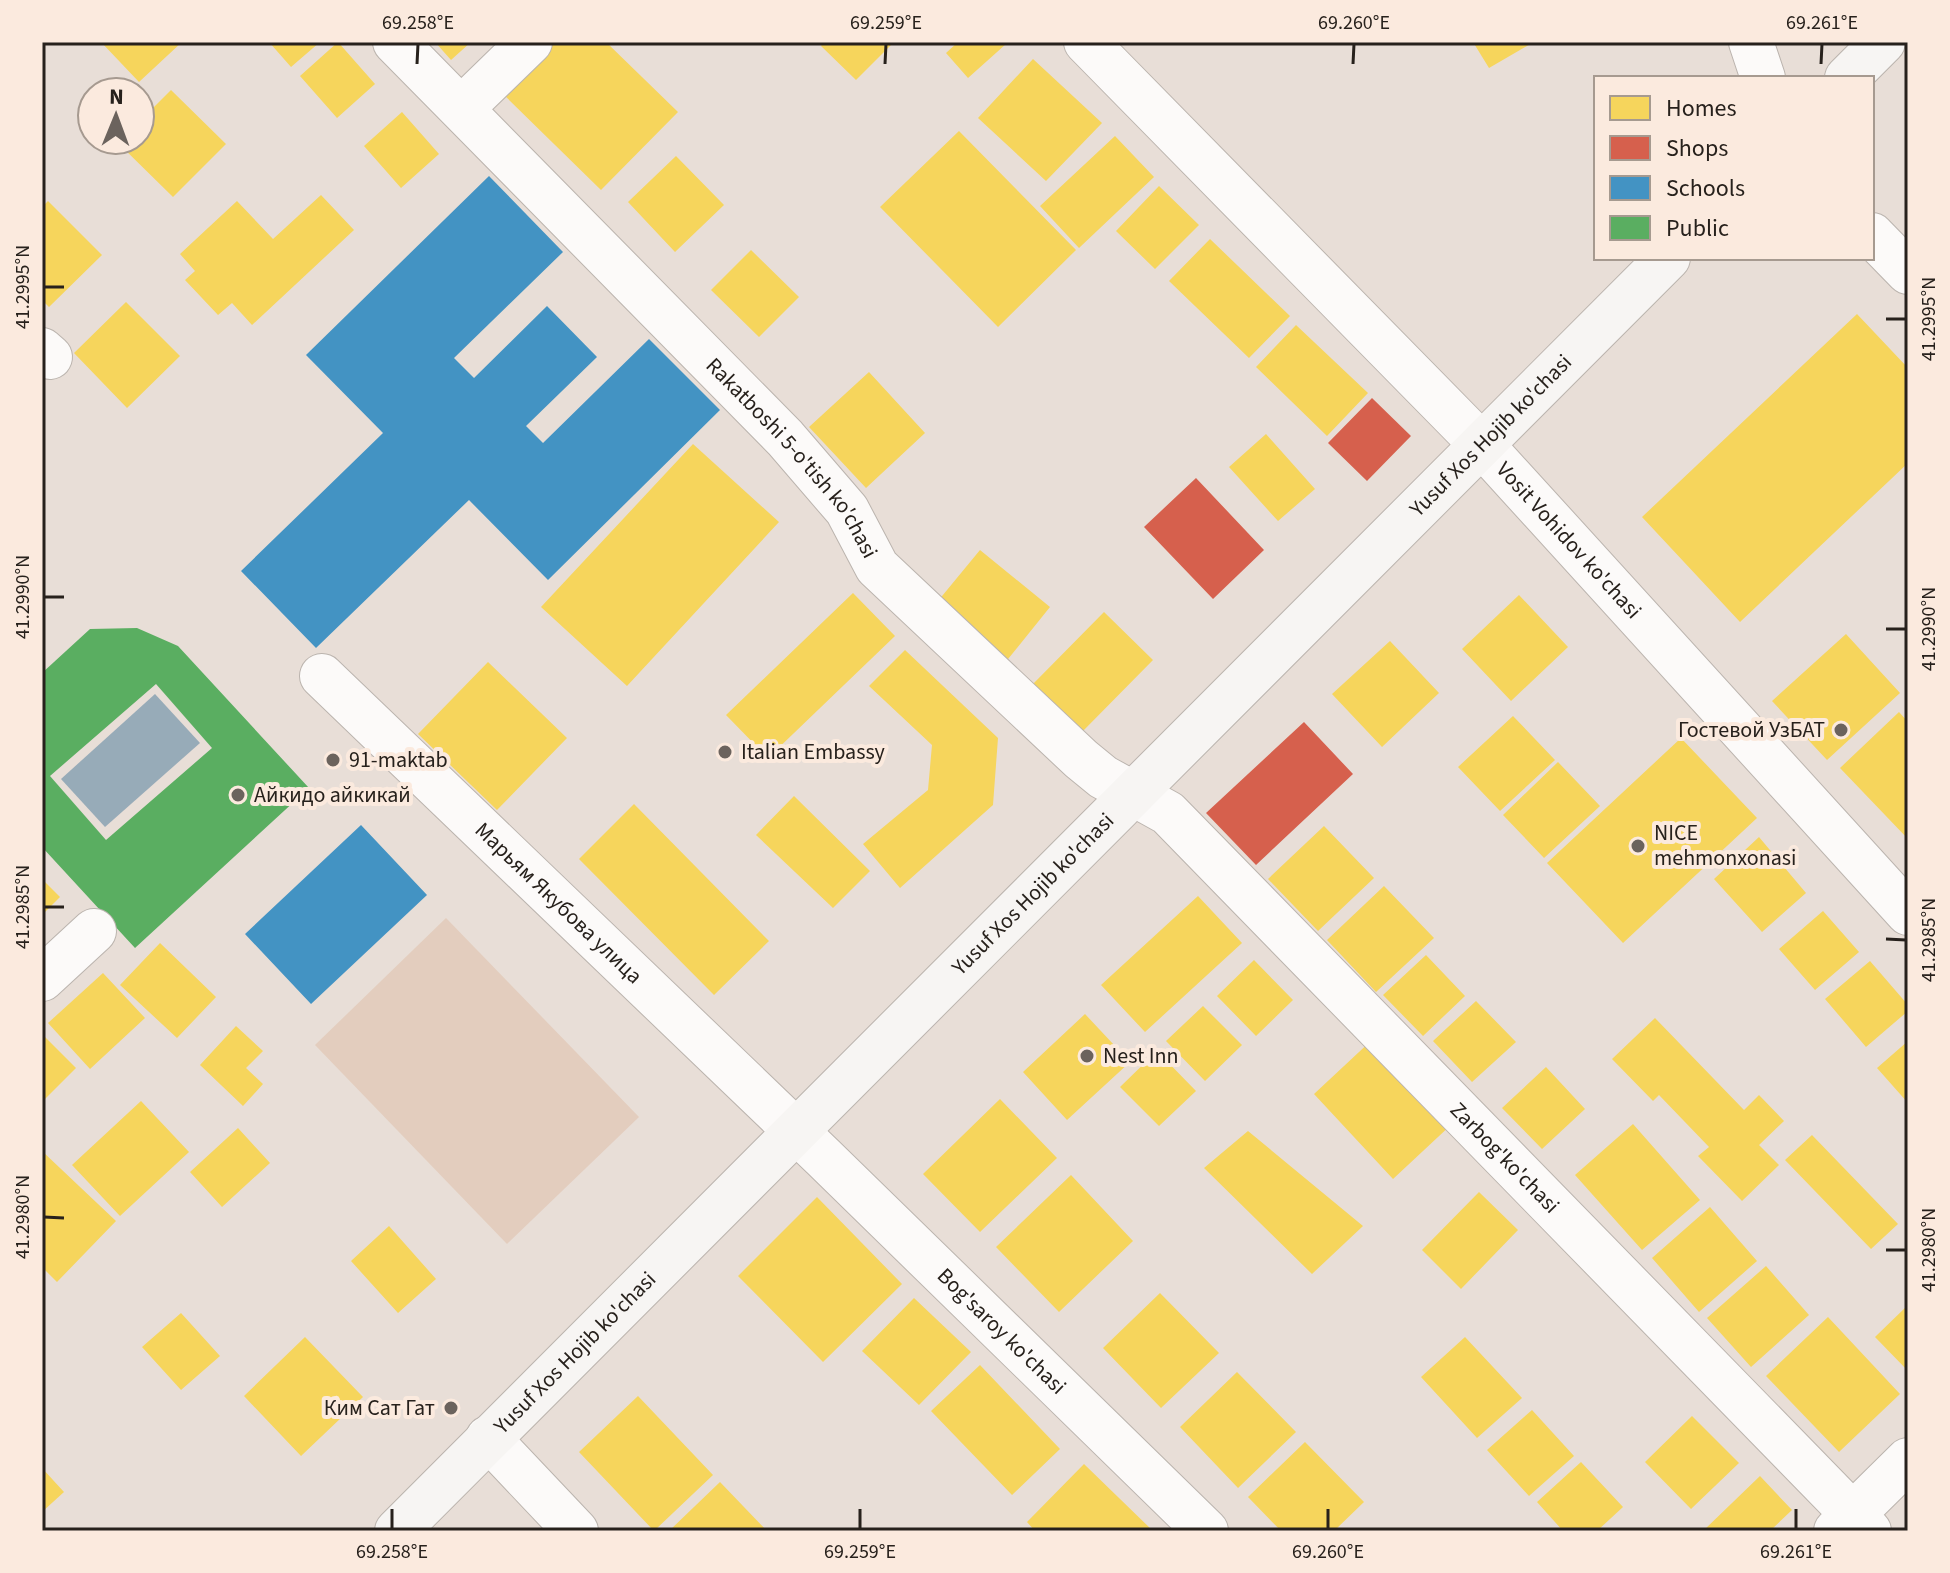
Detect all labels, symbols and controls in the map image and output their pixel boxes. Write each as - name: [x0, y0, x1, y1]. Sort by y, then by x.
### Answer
- text: 69.258°E: [382, 9, 454, 37]
- text: 69.259°E: [850, 9, 922, 37]
- text: 69.260°E: [1318, 9, 1390, 37]
- text: 69.261°E: [1786, 9, 1858, 37]
- north arrow: [76, 76, 156, 156]
- legend: [1594, 76, 1874, 260]
- text: N: [109, 81, 124, 113]
- text: Homes: [1666, 91, 1737, 126]
- text: Shops: [1666, 131, 1728, 166]
- text: Schools: [1666, 171, 1745, 206]
- text: Public: [1666, 211, 1729, 246]
- text: 41.2995°N: [9, 245, 37, 329]
- text: 41.2995°N: [1915, 277, 1943, 361]
- street label: Yusuf Xos Hojib ko'chasi: [1402, 347, 1579, 525]
- street label: Rakatboshi 5-o'tish ko'chasi: [698, 350, 886, 564]
- street label: Vosit Vohidov ko'chasi: [1489, 455, 1649, 626]
- text: 41.2990°N: [9, 555, 37, 639]
- text: 41.2990°N: [1915, 587, 1943, 671]
- place label: Гостевой УзБАТ: [1678, 714, 1825, 746]
- marker: Гостевой УзБАТ: [1832, 721, 1850, 739]
- place label: Italian Embassy: [741, 736, 886, 768]
- marker: Italian Embassy: [716, 743, 734, 761]
- place label: 91-maktab: [349, 744, 448, 776]
- marker: 91-maktab: [324, 751, 342, 769]
- place label: Айкидо айкикай: [254, 779, 411, 811]
- marker: Айкидо айкикай: [229, 786, 247, 804]
- street label: Yusuf Xos Hojib ko'chasi: [944, 805, 1121, 983]
- street label: Марьям Якубова улица: [468, 815, 650, 991]
- place label: NICE mehmonxonasi: [1654, 817, 1796, 874]
- marker: NICE mehmonxonasi: [1629, 837, 1647, 855]
- text: 41.2985°N: [9, 865, 37, 949]
- text: 41.2985°N: [1915, 898, 1943, 982]
- place label: Nest Inn: [1103, 1040, 1179, 1072]
- marker: Nest Inn: [1078, 1047, 1096, 1065]
- street label: Zarbog'ko'chasi: [1442, 1095, 1567, 1221]
- text: 41.2980°N: [9, 1175, 37, 1259]
- text: 41.2980°N: [1915, 1208, 1943, 1292]
- street label: Bog'saroy ko'chasi: [930, 1261, 1073, 1402]
- street label: Yusuf Xos Hojib ko'chasi: [486, 1264, 664, 1442]
- place label: Ким Сат Гат: [324, 1392, 435, 1424]
- marker: Ким Сат Гат: [442, 1399, 460, 1417]
- text: 69.258°E: [356, 1538, 428, 1566]
- text: 69.259°E: [824, 1538, 896, 1566]
- text: 69.260°E: [1292, 1538, 1364, 1566]
- text: 69.261°E: [1760, 1538, 1832, 1566]

